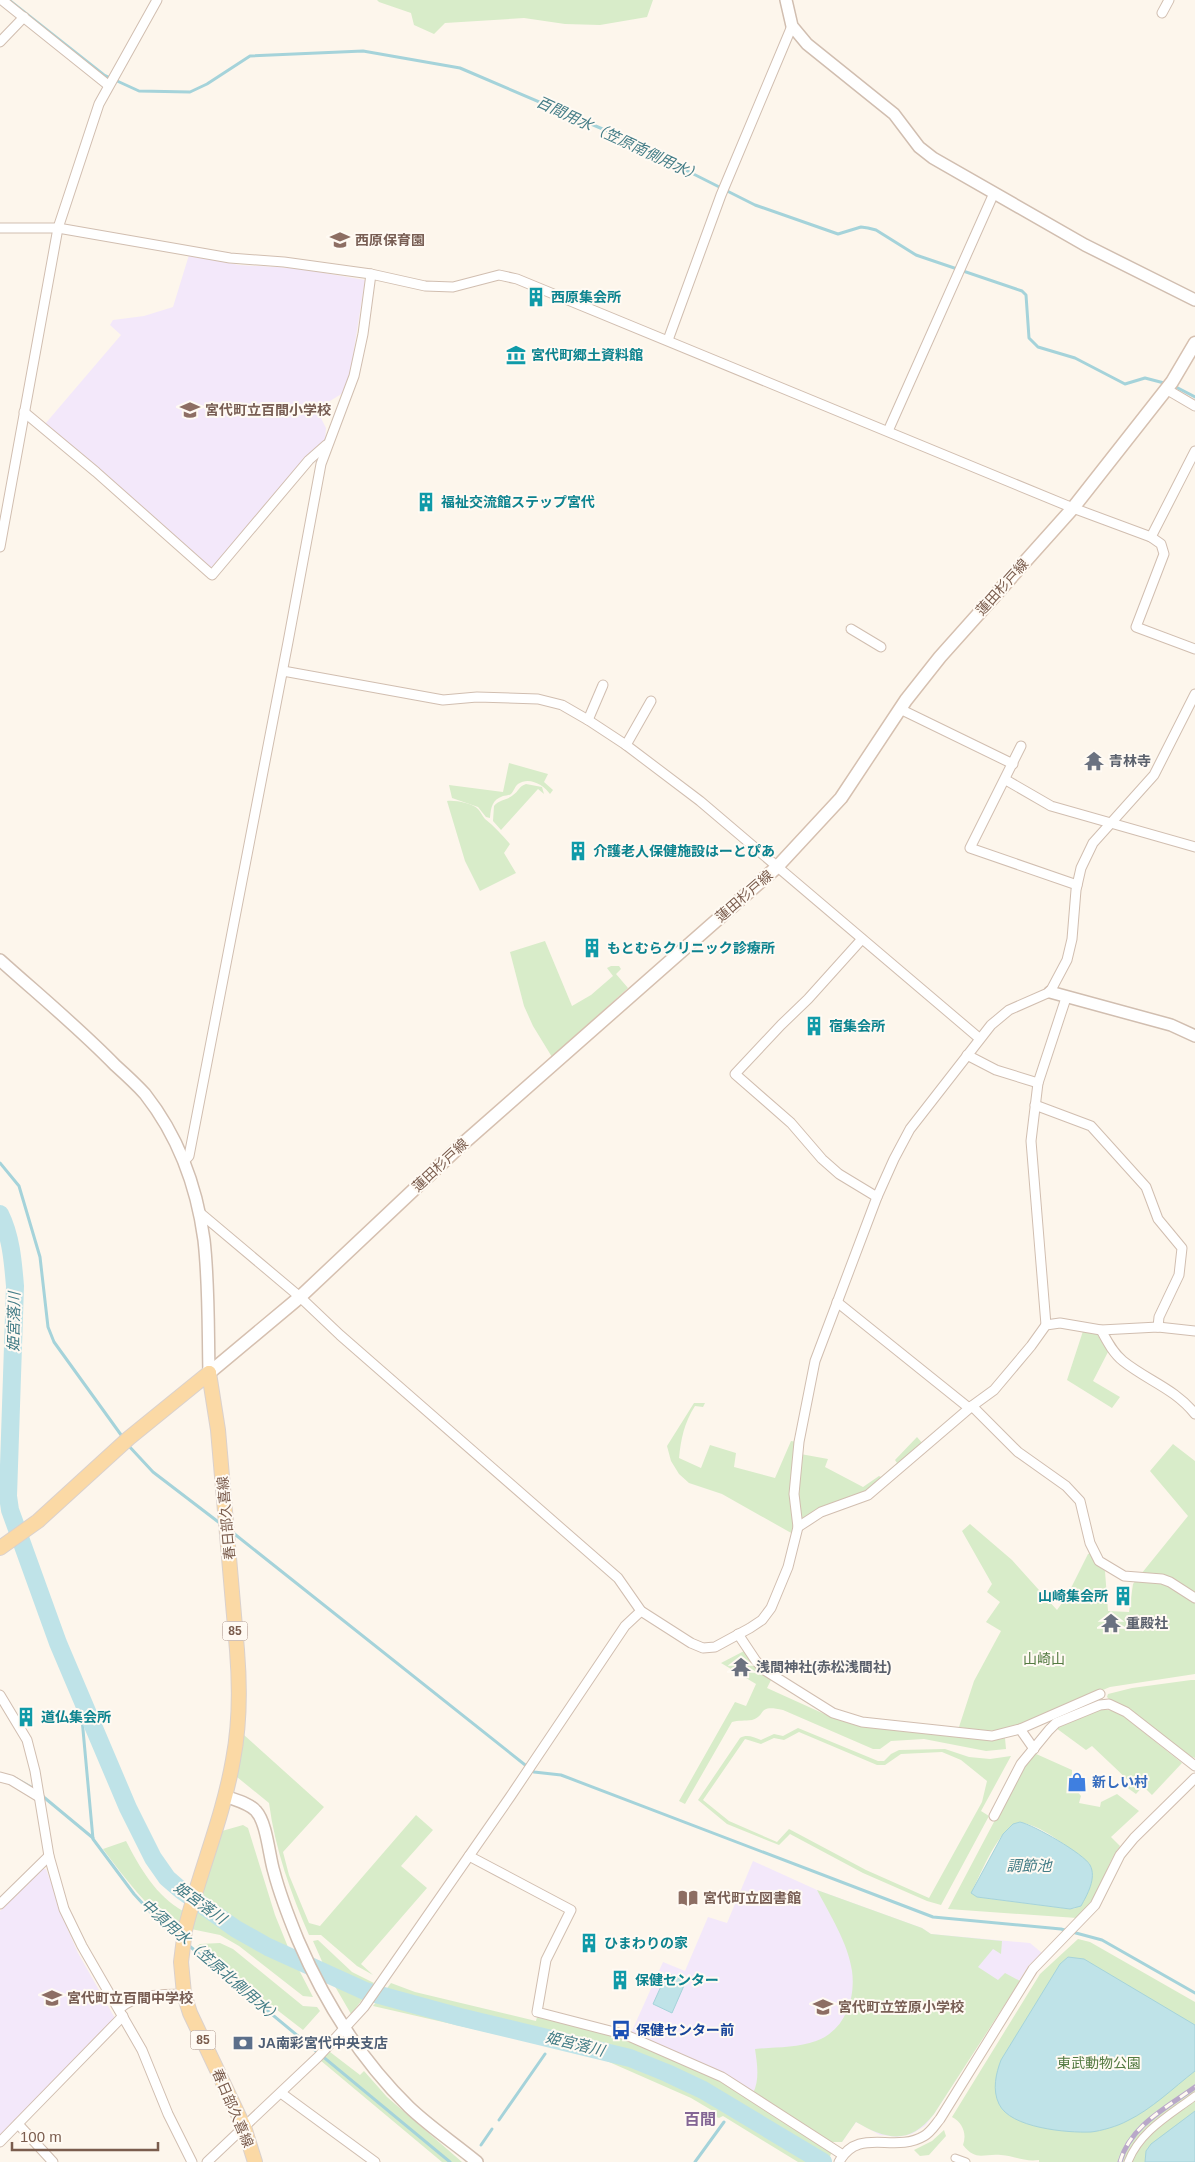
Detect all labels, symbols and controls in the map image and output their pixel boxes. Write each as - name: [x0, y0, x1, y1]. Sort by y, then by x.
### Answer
- water label: 百間用水（笠原南側用水）: [534, 93, 704, 184]
- school or university icon: 西原保育園: [329, 229, 351, 251]
- place label: 西原保育園: [355, 232, 425, 248]
- building icon: 西原集会所: [525, 286, 547, 308]
- place label: 西原集会所: [551, 289, 621, 305]
- museum icon: 宮代町郷土資料館: [505, 344, 527, 366]
- place label: 宮代町郷土資料館: [531, 347, 643, 363]
- school or university icon: 宮代町立百間小学校: [179, 399, 201, 421]
- place label: 宮代町立百間小学校: [205, 402, 331, 418]
- building icon: 福祉交流館ステップ宮代: [415, 491, 437, 513]
- place label: 福祉交流館ステップ宮代: [441, 494, 595, 510]
- street label: 蓮田杉戸線: [973, 556, 1031, 618]
- temple icon: 青林寺: [1083, 750, 1105, 772]
- place label: 青林寺: [1109, 753, 1151, 769]
- building icon: 介護老人保健施設はーとぴあ: [567, 840, 589, 862]
- place label: 介護老人保健施設はーとぴあ: [593, 843, 775, 859]
- street label: 蓮田杉戸線: [712, 867, 776, 925]
- building icon: もとむらクリニック診療所: [581, 937, 603, 959]
- place label: もとむらクリニック診療所: [607, 940, 775, 956]
- building icon: 宿集会所: [803, 1015, 825, 1037]
- place label: 宿集会所: [829, 1018, 885, 1034]
- street label: 蓮田杉戸線: [409, 1135, 471, 1195]
- water label: 姫宮落川: [4, 1290, 23, 1352]
- street label: 春日部久喜線: [214, 1475, 238, 1561]
- building icon: 山崎集会所: [1112, 1585, 1134, 1607]
- place label: 山崎集会所: [1038, 1588, 1108, 1604]
- temple icon: 重殿社: [1100, 1612, 1122, 1634]
- place label: 重殿社: [1126, 1615, 1168, 1631]
- road number: 85: [222, 1622, 248, 1640]
- park label: 山崎山: [1023, 1651, 1065, 1667]
- temple icon: 浅間神社(赤松浅間社): [730, 1656, 752, 1678]
- place label: 浅間神社(赤松浅間社): [756, 1659, 891, 1675]
- building icon: 道仏集会所: [15, 1706, 37, 1728]
- place label: 道仏集会所: [41, 1709, 111, 1725]
- shop icon: 新しい村: [1066, 1771, 1088, 1793]
- place label: 新しい村: [1092, 1774, 1148, 1790]
- water label: 調節池: [1006, 1857, 1053, 1874]
- water label: 姫宮落川: [171, 1878, 231, 1928]
- library icon: 宮代町立図書館: [677, 1887, 699, 1909]
- place label: 宮代町立図書館: [703, 1890, 801, 1906]
- water label: 中須用水（笠原北側用水）: [138, 1895, 285, 2026]
- building icon: ひまわりの家: [578, 1932, 600, 1954]
- place label: ひまわりの家: [604, 1935, 688, 1951]
- building icon: 保健センター: [609, 1969, 631, 1991]
- place label: 保健センター: [635, 1972, 719, 1988]
- school or university icon: 宮代町立百間中学校: [41, 1987, 63, 2009]
- place label: 宮代町立百間中学校: [67, 1990, 193, 2006]
- school or university icon: 宮代町立笠原小学校: [812, 1996, 834, 2018]
- place label: 宮代町立笠原小学校: [838, 1999, 964, 2015]
- bus stop icon: 保健センター前: [610, 2019, 632, 2041]
- place label: 保健センター前: [636, 2022, 734, 2038]
- water label: 姫宮落川: [544, 2028, 608, 2060]
- road number: 85: [190, 2030, 216, 2050]
- bank icon: JA南彩宮代中央支店: [232, 2032, 254, 2054]
- place label: JA南彩宮代中央支店: [258, 2035, 388, 2051]
- park label: 東武動物公園: [1057, 2055, 1141, 2071]
- street label: 春日部久喜線: [209, 2066, 257, 2150]
- district label: 百間: [684, 2111, 716, 2128]
- scale bar: [12, 2120, 159, 2152]
- text: 100 m: [20, 2128, 62, 2145]

